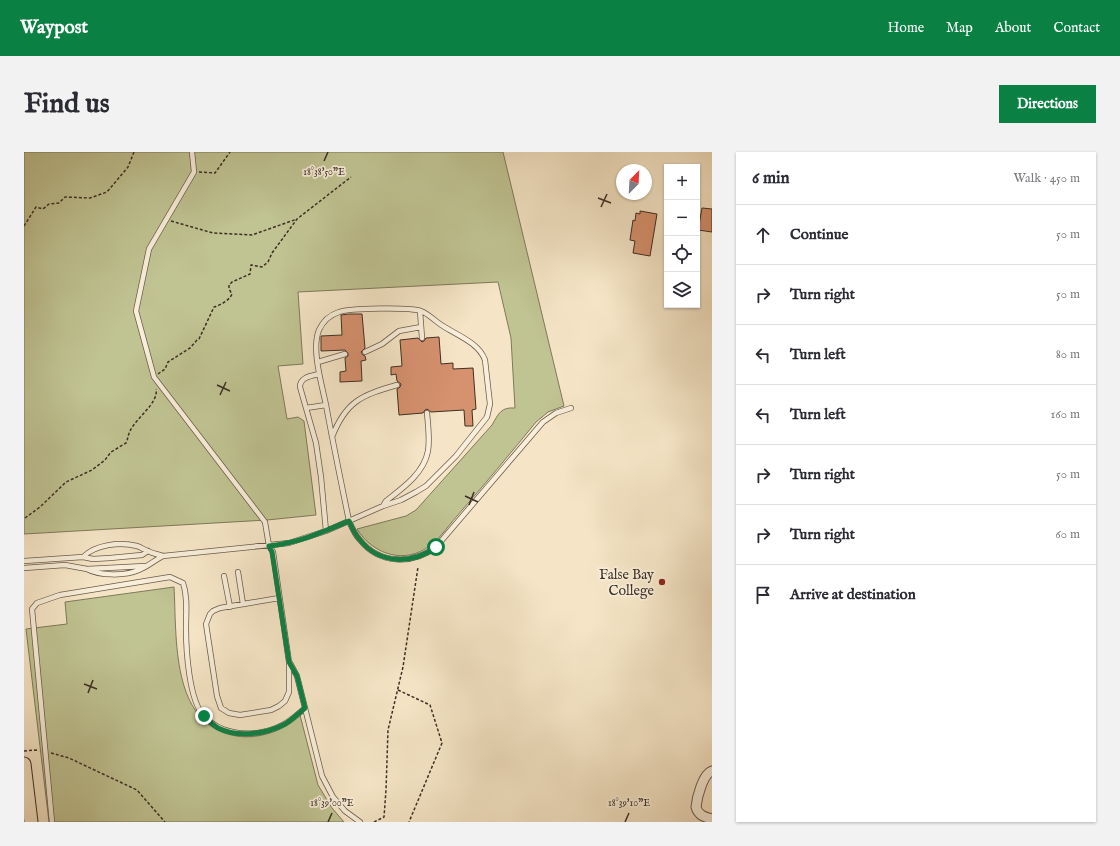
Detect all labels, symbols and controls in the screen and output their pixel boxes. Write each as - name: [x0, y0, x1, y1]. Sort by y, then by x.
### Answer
- text: Waypost: [20, 16, 88, 40]
- text: Home: [888, 19, 924, 37]
- text: Map: [946, 19, 973, 37]
- text: About: [995, 19, 1031, 37]
- text: Contact: [1053, 19, 1100, 37]
- button: Directions: [999, 85, 1096, 123]
- text: Find us: [24, 87, 110, 122]
- north arrow: [616, 164, 652, 200]
- map controls: [664, 164, 700, 308]
- button: +: [664, 164, 700, 200]
- text: 18°38'50"E: [303, 166, 345, 179]
- text: 6 min: [752, 168, 790, 189]
- text: Walk · 450 m: [1013, 170, 1080, 187]
- button: −: [664, 200, 700, 236]
- icon: ahead: [752, 224, 774, 246]
- text: Continue: [790, 225, 848, 244]
- text: 50 m: [1056, 226, 1080, 243]
- button: locate: [664, 236, 700, 272]
- button: layers: [664, 272, 700, 308]
- icon: right: [752, 284, 774, 306]
- text: Turn right: [790, 285, 855, 304]
- text: 50 m: [1056, 286, 1080, 303]
- icon: left: [752, 344, 774, 366]
- text: Turn left: [790, 345, 846, 364]
- text: 80 m: [1056, 346, 1080, 363]
- icon: left: [752, 404, 774, 426]
- text: Turn left: [790, 405, 846, 424]
- text: 160 m: [1050, 406, 1080, 423]
- icon: right: [752, 464, 774, 486]
- text: Turn right: [790, 465, 855, 484]
- text: 50 m: [1056, 466, 1080, 483]
- icon: right: [752, 524, 774, 546]
- text: Turn right: [790, 525, 855, 544]
- text: 60 m: [1055, 526, 1080, 543]
- route start: [427, 538, 445, 556]
- place label: False Bay College: [599, 566, 655, 600]
- marker: False Bay College: [657, 577, 667, 587]
- icon: arrive: [752, 584, 774, 606]
- text: Arrive at destination: [790, 585, 916, 604]
- route end: [195, 707, 213, 725]
- text: 18°39'00"E: [310, 797, 354, 810]
- text: 18°39'10"E: [608, 797, 650, 810]

